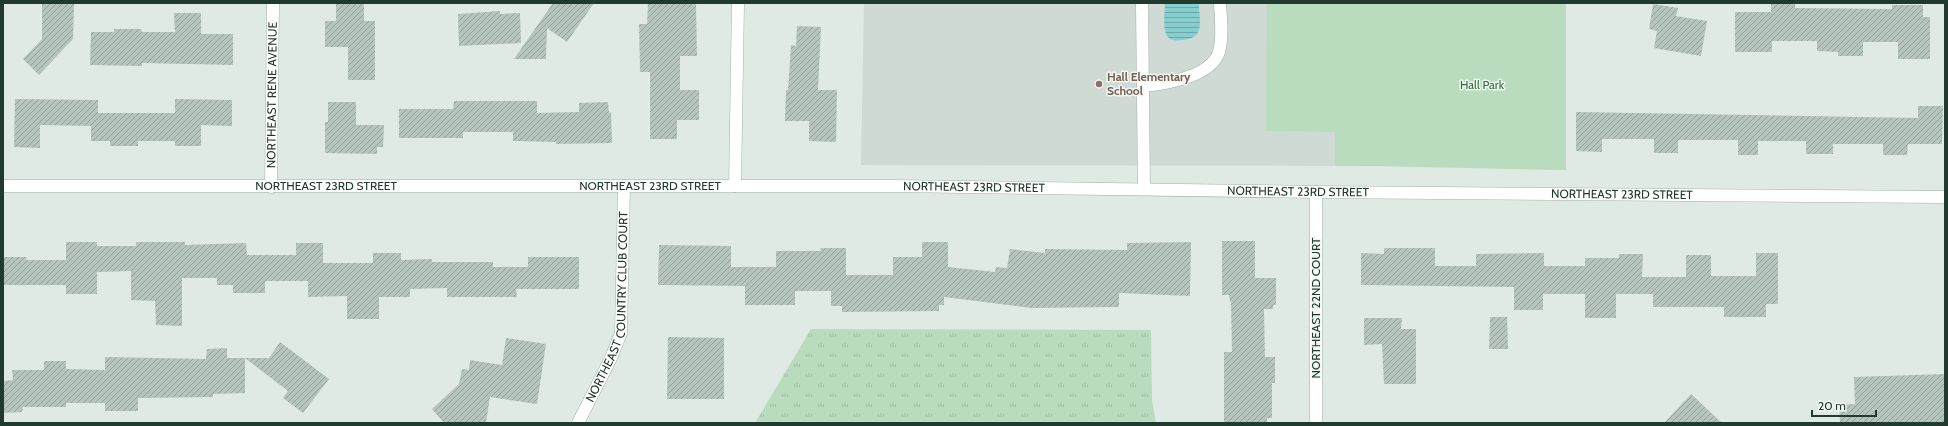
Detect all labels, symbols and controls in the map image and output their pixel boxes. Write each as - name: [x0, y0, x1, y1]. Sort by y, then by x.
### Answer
- street label: NORTHEAST RENE AVENUE: [263, 21, 280, 168]
- place label: Hall Elementary School: [1107, 69, 1191, 98]
- park label: Hall Park: [1460, 77, 1505, 92]
- marker: Hall Elementary School: [1094, 79, 1104, 89]
- street label: NORTHEAST 23RD STREET: [255, 178, 397, 193]
- street label: NORTHEAST 23RD STREET: [579, 178, 721, 193]
- street label: NORTHEAST 23RD STREET: [903, 178, 1046, 195]
- street label: NORTHEAST 23RD STREET: [1227, 183, 1369, 199]
- street label: NORTHEAST 23RD STREET: [1551, 186, 1693, 202]
- street label: NORTHEAST COUNTRY CLUB COURT: [582, 211, 630, 404]
- street label: NORTHEAST 22ND COURT: [1308, 237, 1323, 378]
- scale bar: [1812, 392, 1876, 418]
- text: 20 m: [1818, 398, 1846, 413]

